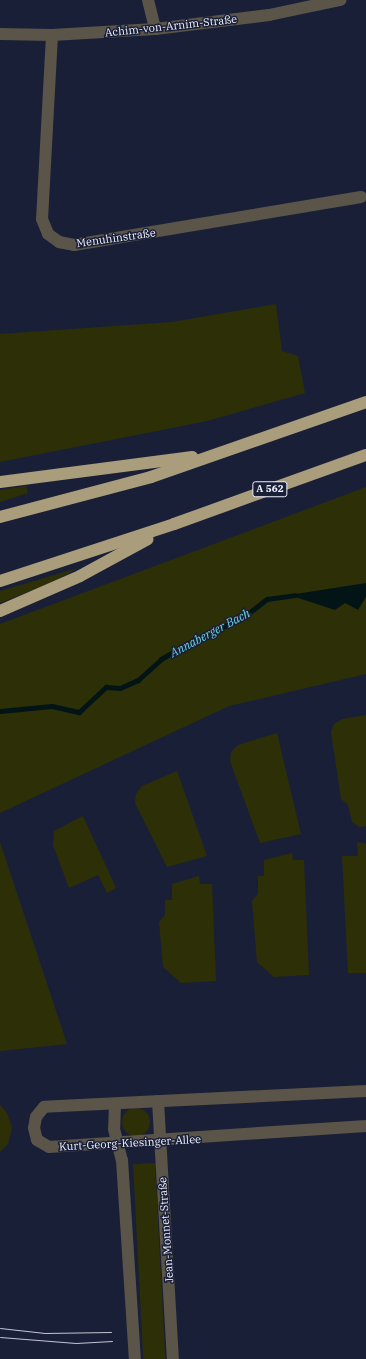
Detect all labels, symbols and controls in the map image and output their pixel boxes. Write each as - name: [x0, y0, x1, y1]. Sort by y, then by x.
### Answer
- street label: Achim-von-Arnim-Straße: [104, 12, 238, 40]
- street label: Menuhinstraße: [76, 226, 156, 250]
- road number: A 562: [252, 481, 288, 497]
- water label: Annaberger Bach: [167, 606, 253, 660]
- street label: Kurt-Georg-Kiesinger-Allee: [59, 1133, 201, 1153]
- street label: Jean-Monnet-Straße: [156, 1177, 176, 1283]

